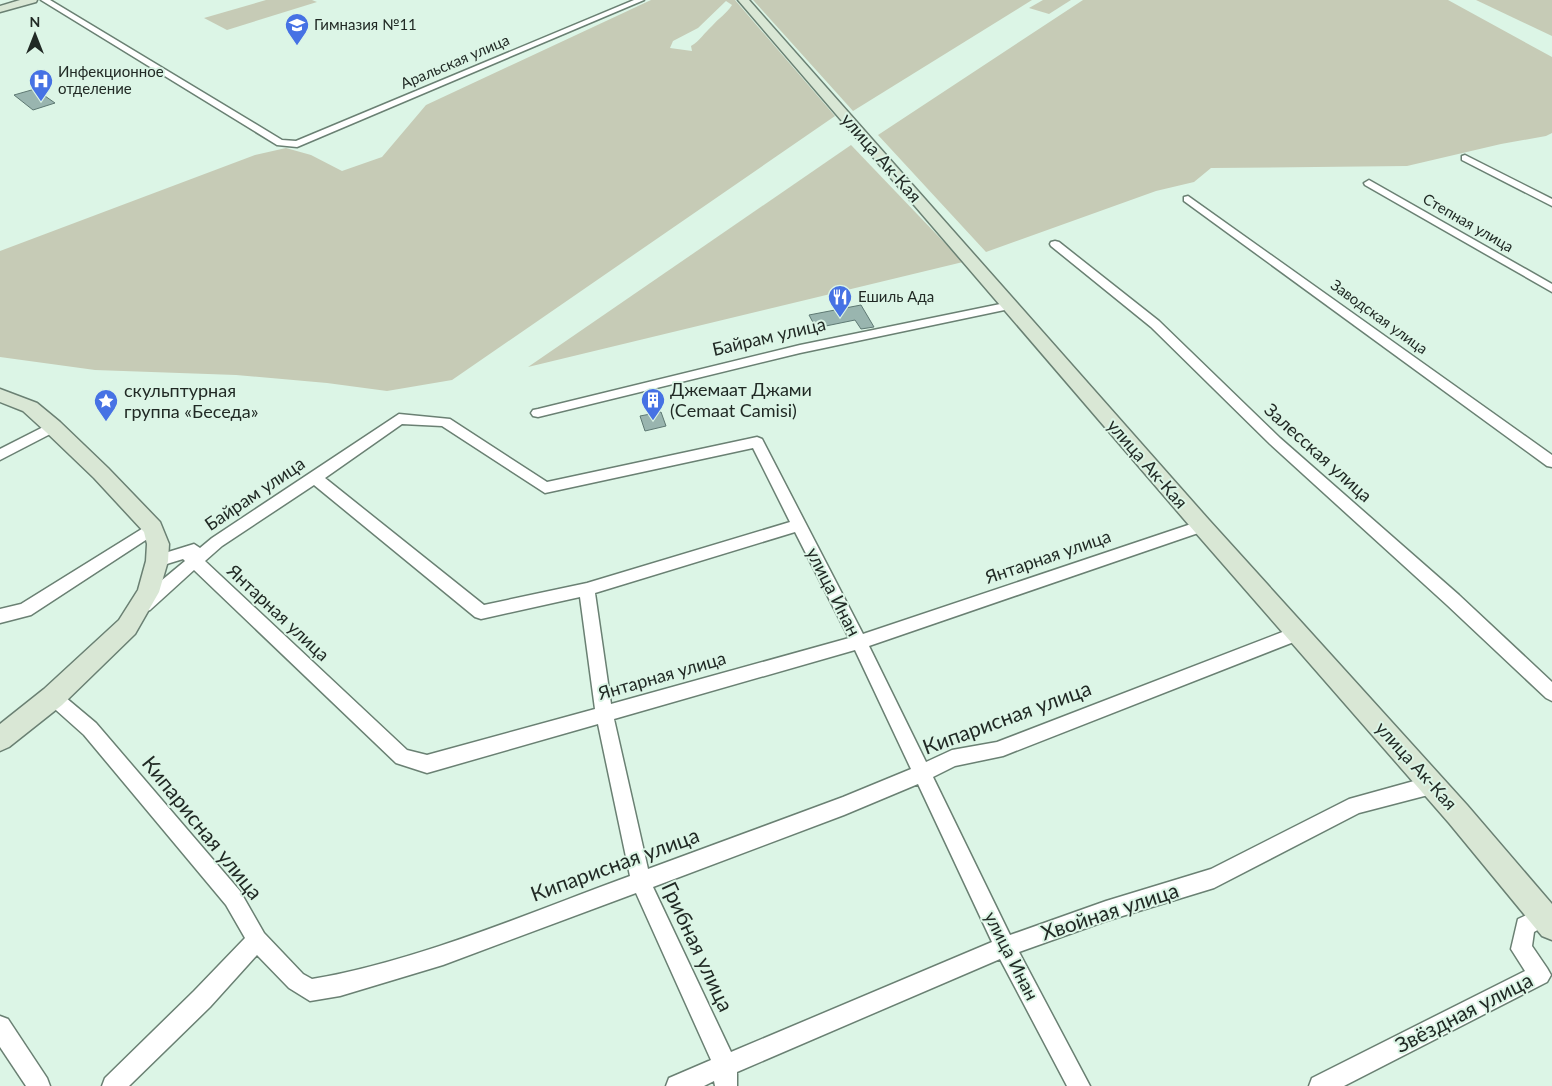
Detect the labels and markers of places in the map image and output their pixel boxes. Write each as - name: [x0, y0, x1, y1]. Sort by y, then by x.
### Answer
- school or university icon: Гимназия №11: [284, 12, 310, 46]
- place label: Гимназия №11: [314, 15, 417, 33]
- place label: Инфекционное отделение: [58, 62, 164, 97]
- hospital icon: Инфекционное отделение: [28, 68, 54, 102]
- restaurant icon: Ешиль Ада: [827, 284, 853, 318]
- place label: Ешиль Ада: [858, 287, 934, 305]
- place label: Джемаат Джами (Cemaat Camisi): [670, 378, 812, 421]
- place label: скульптурная группа «Беседа»: [124, 379, 258, 422]
- building icon: Джемаат Джами (Cemaat Camisi): [640, 387, 666, 421]
- place icon: скульптурная группа «Беседа»: [93, 388, 119, 422]

